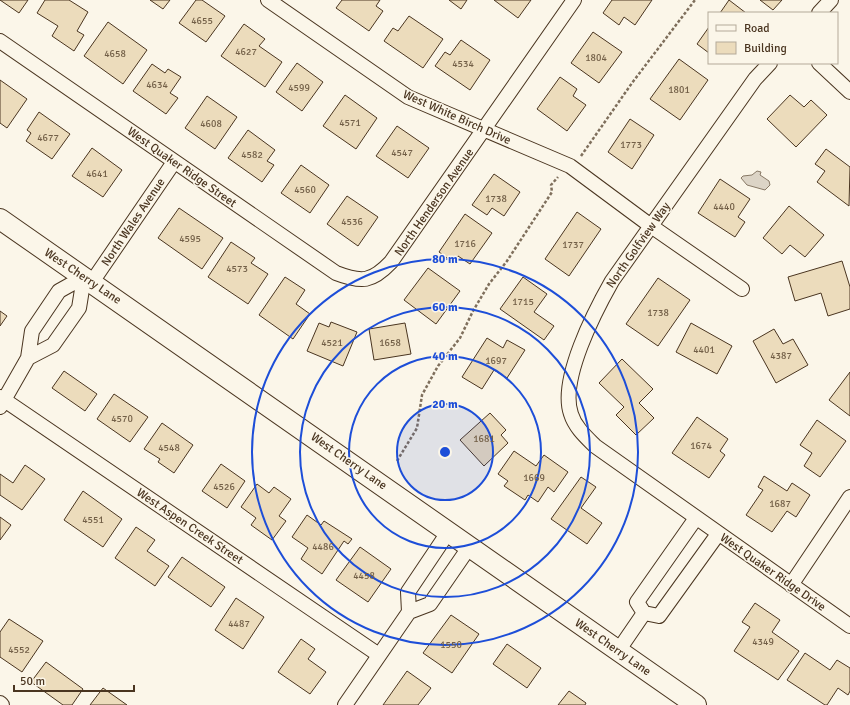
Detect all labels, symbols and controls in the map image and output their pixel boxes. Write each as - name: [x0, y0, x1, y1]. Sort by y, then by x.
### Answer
- legend: [708, 12, 838, 64]
- house number: 4655: [191, 15, 213, 27]
- text: Road: [744, 21, 770, 36]
- text: Building: [744, 41, 787, 56]
- house number: 4627: [235, 46, 257, 58]
- house number: 4658: [104, 48, 126, 60]
- house number: 1804: [585, 52, 607, 64]
- house number: 4534: [452, 58, 474, 70]
- house number: 4634: [146, 79, 168, 91]
- house number: 4599: [288, 82, 310, 94]
- house number: 1801: [668, 84, 690, 96]
- street label: West White Birch Drive: [400, 87, 513, 148]
- house number: 4571: [339, 117, 361, 129]
- house number: 4608: [200, 118, 222, 130]
- street label: West Quaker Ridge Street: [124, 124, 239, 211]
- house number: 4677: [37, 132, 59, 144]
- house number: 1773: [620, 139, 642, 151]
- street label: North Henderson Avenue: [392, 146, 477, 259]
- house number: 4547: [391, 147, 413, 159]
- house number: 4582: [241, 149, 263, 161]
- house number: 4641: [86, 168, 108, 180]
- street label: North Wales Avenue: [98, 175, 168, 269]
- house number: 4560: [294, 184, 316, 196]
- house number: 1738: [485, 193, 507, 205]
- street label: North Golfview Way: [603, 199, 674, 291]
- house number: 4440: [713, 201, 735, 213]
- house number: 4536: [341, 216, 363, 228]
- house number: 4595: [179, 233, 201, 245]
- house number: 1716: [454, 238, 476, 250]
- house number: 1737: [562, 239, 584, 251]
- street label: West Cherry Lane: [41, 245, 124, 308]
- text: 80 m: [432, 252, 458, 267]
- house number: 4573: [226, 263, 248, 275]
- house number: 1715: [512, 296, 534, 308]
- text: 60 m: [432, 300, 458, 315]
- house number: 1738: [647, 307, 669, 319]
- house number: 4521: [321, 337, 343, 349]
- house number: 1658: [379, 337, 401, 349]
- house number: 4401: [693, 344, 715, 356]
- text: 40 m: [432, 349, 458, 364]
- house number: 4387: [770, 350, 792, 362]
- house number: 1697: [485, 355, 507, 367]
- text: 20 m: [432, 397, 458, 412]
- house number: 4570: [111, 413, 133, 425]
- street label: West Cherry Lane: [308, 430, 390, 493]
- house number: 1681: [473, 433, 495, 445]
- house number: 1674: [690, 440, 712, 452]
- house number: 4548: [158, 442, 180, 454]
- centre of rings: [438, 445, 452, 459]
- house number: 1669: [523, 472, 545, 484]
- house number: 4526: [213, 481, 235, 493]
- street label: West Aspen Creek Street: [134, 485, 246, 568]
- house number: 1687: [769, 498, 791, 510]
- house number: 4551: [82, 514, 104, 526]
- street label: West Quaker Ridge Drive: [717, 530, 829, 615]
- house number: 4486: [312, 541, 334, 553]
- house number: 4458: [353, 570, 375, 582]
- street label: West Cherry Lane: [572, 616, 654, 679]
- house number: 4487: [228, 618, 250, 630]
- house number: 4349: [752, 636, 774, 648]
- house number: 1550: [440, 639, 462, 651]
- house number: 4552: [8, 644, 30, 656]
- scale bar: [14, 667, 134, 693]
- text: 50 m: [20, 674, 45, 689]

